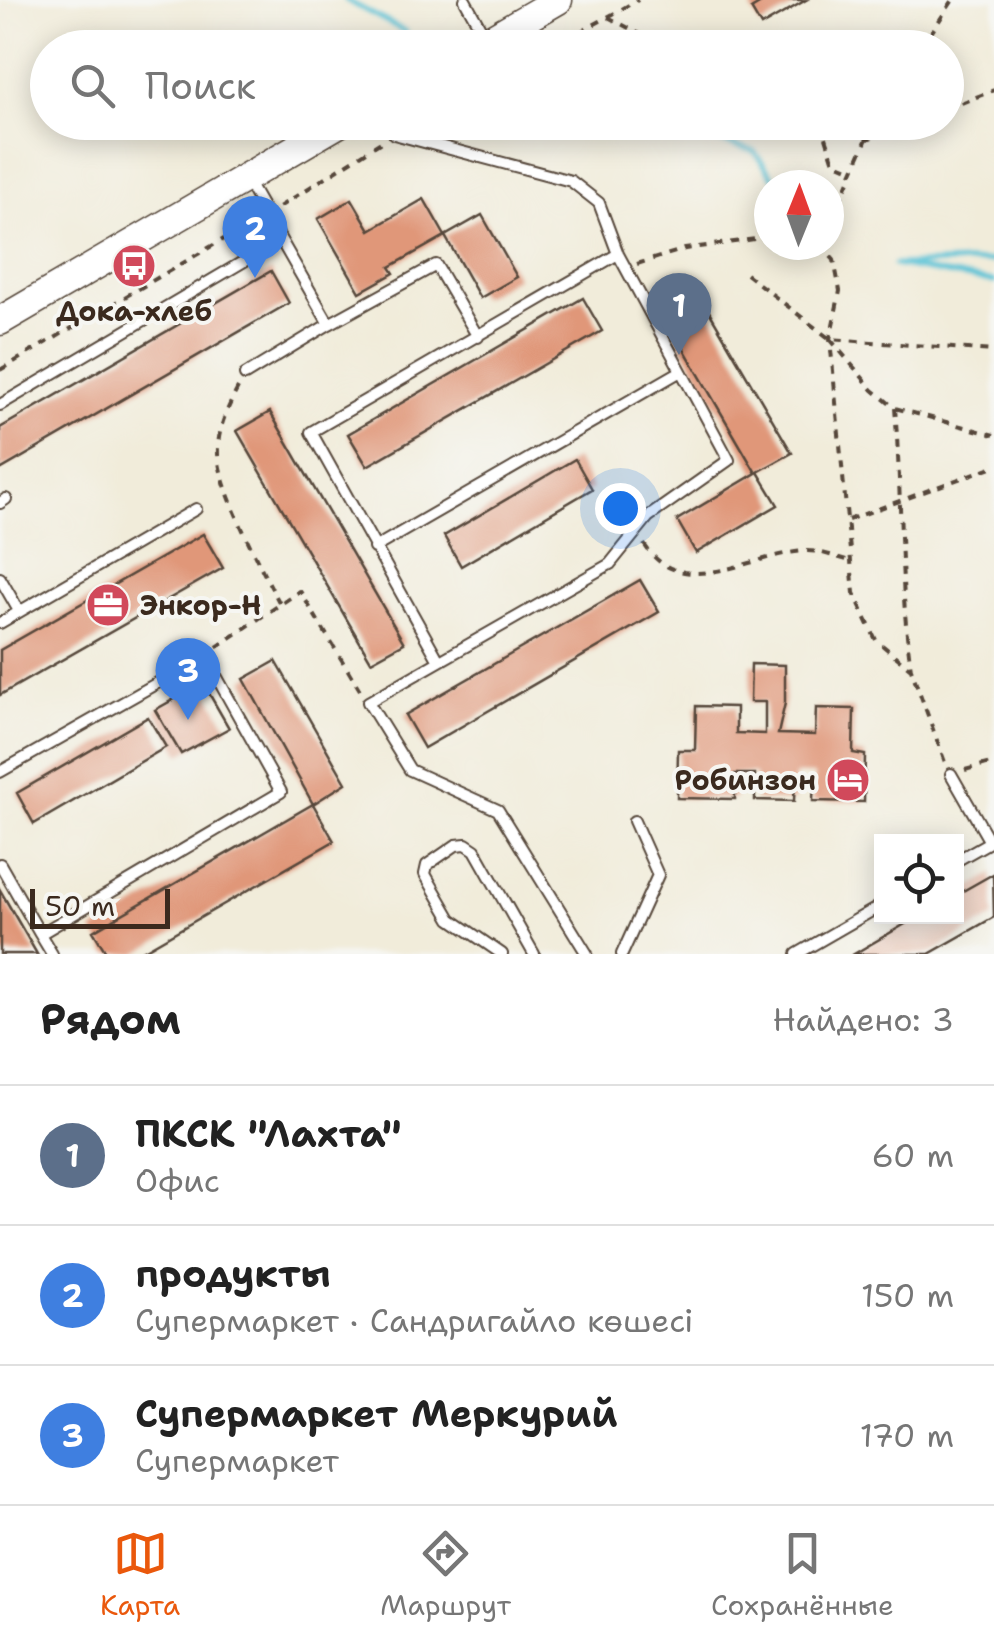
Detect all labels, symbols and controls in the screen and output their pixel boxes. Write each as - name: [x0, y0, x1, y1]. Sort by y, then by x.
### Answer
- search box: [30, 30, 964, 140]
- icon: search: [65, 58, 120, 113]
- text: Поиск: [145, 60, 256, 111]
- north arrow: [754, 170, 844, 260]
- pin: 2: [222, 196, 288, 278]
- bus stop icon: Дока-хлеб: [111, 243, 157, 289]
- pin: 1: [646, 272, 712, 355]
- place label: Дока-хлеб: [56, 292, 212, 330]
- your location: [595, 483, 646, 534]
- office icon: Энкор-Н: [85, 582, 131, 628]
- place label: Энкор-Н: [140, 586, 261, 624]
- pin: 3: [156, 638, 220, 720]
- hotel icon: Робинзон: [825, 757, 871, 803]
- place label: Робинзон: [675, 761, 816, 799]
- map controls: [874, 834, 964, 924]
- button: locate: [874, 834, 964, 924]
- scale bar: [30, 884, 170, 928]
- text: 50 m: [45, 887, 115, 925]
- text: Рядом: [40, 991, 181, 1047]
- text: Найдено: 3: [773, 998, 954, 1041]
- text: ПКСК "Лахта": [135, 1108, 402, 1159]
- text: 1: [65, 1134, 80, 1177]
- text: 60 m: [872, 1134, 954, 1177]
- text: Офис: [135, 1159, 220, 1202]
- text: продукты: [135, 1248, 331, 1299]
- text: 2: [61, 1274, 84, 1317]
- text: 150 m: [861, 1274, 954, 1317]
- text: Супермаркет · Сандригайло көшесі: [135, 1299, 693, 1342]
- text: Супермаркет Меркурий: [135, 1388, 618, 1439]
- text: 3: [61, 1414, 84, 1457]
- text: 170 m: [860, 1414, 954, 1457]
- text: Супермаркет: [135, 1439, 339, 1482]
- tab: Карта: [100, 1526, 180, 1624]
- tab: Маршрут: [380, 1526, 511, 1624]
- tab: Сохранённые: [711, 1526, 894, 1624]

